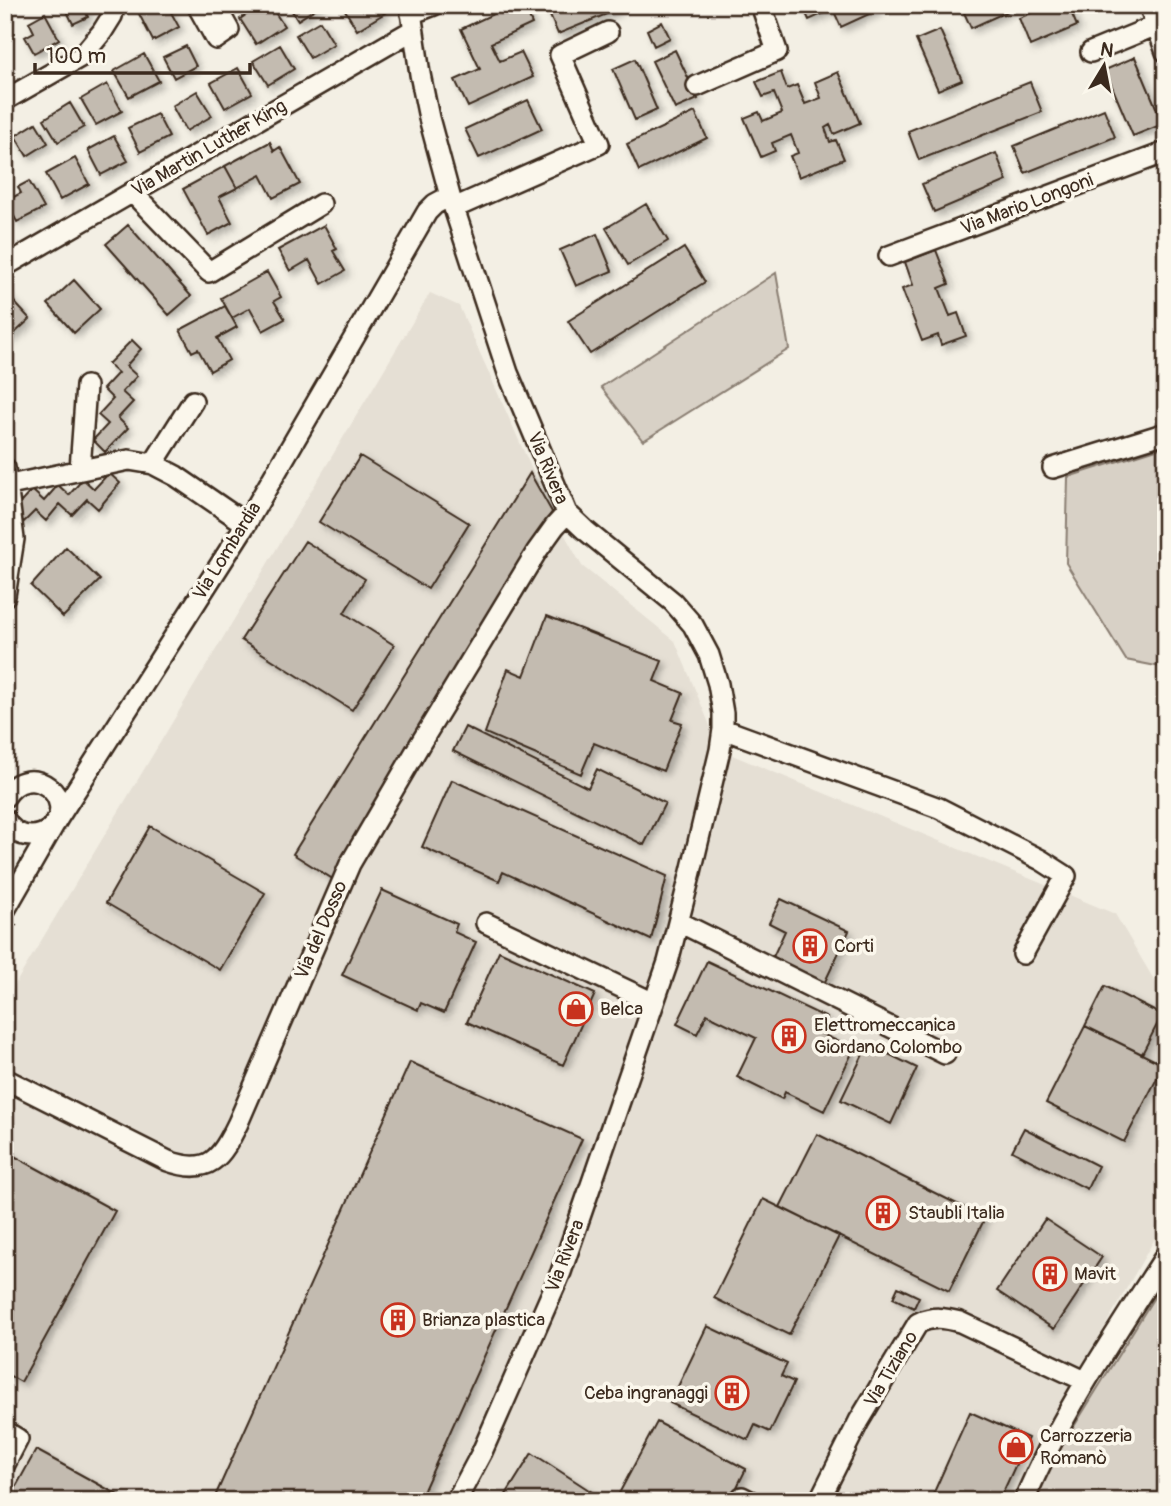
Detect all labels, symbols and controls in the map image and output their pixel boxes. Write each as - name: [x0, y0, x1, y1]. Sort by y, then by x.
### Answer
- scale bar: [35, 32, 250, 76]
- north arrow: [1070, 32, 1140, 102]
- text: N: [1098, 37, 1115, 63]
- text: 100 m: [46, 43, 106, 70]
- street label: Via Martin Luther King: [127, 94, 291, 202]
- street label: Via Mario Longoni: [957, 168, 1097, 240]
- street label: Via Rivera: [522, 428, 574, 508]
- street label: Via Lombardia: [187, 497, 267, 604]
- street label: Via del Dosso: [290, 877, 352, 983]
- building icon: Corti: [791, 927, 829, 965]
- place label: Corti: [834, 934, 874, 958]
- shop icon: Belca: [557, 990, 595, 1028]
- place label: Belca: [600, 997, 643, 1021]
- place label: Elettromeccanica Giordano Colombo: [814, 1013, 962, 1059]
- building icon: Elettromeccanica Giordano Colombo: [770, 1017, 808, 1055]
- building icon: Staubli Italia: [864, 1194, 902, 1232]
- place label: Staubli Italia: [908, 1201, 1005, 1225]
- street label: Via Rivera: [540, 1216, 590, 1296]
- building icon: Mavit: [1031, 1255, 1069, 1293]
- place label: Mavit: [1074, 1262, 1116, 1286]
- building icon: Brianza plastica: [379, 1301, 417, 1339]
- place label: Brianza plastica: [422, 1308, 545, 1332]
- street label: Via Tiziano: [859, 1327, 923, 1411]
- building icon: Ceba ingranaggi: [713, 1374, 751, 1412]
- place label: Ceba ingranaggi: [584, 1381, 708, 1405]
- place label: Carrozzeria Romanò: [1040, 1424, 1132, 1470]
- shop icon: Carrozzeria Romanò: [997, 1428, 1035, 1466]

